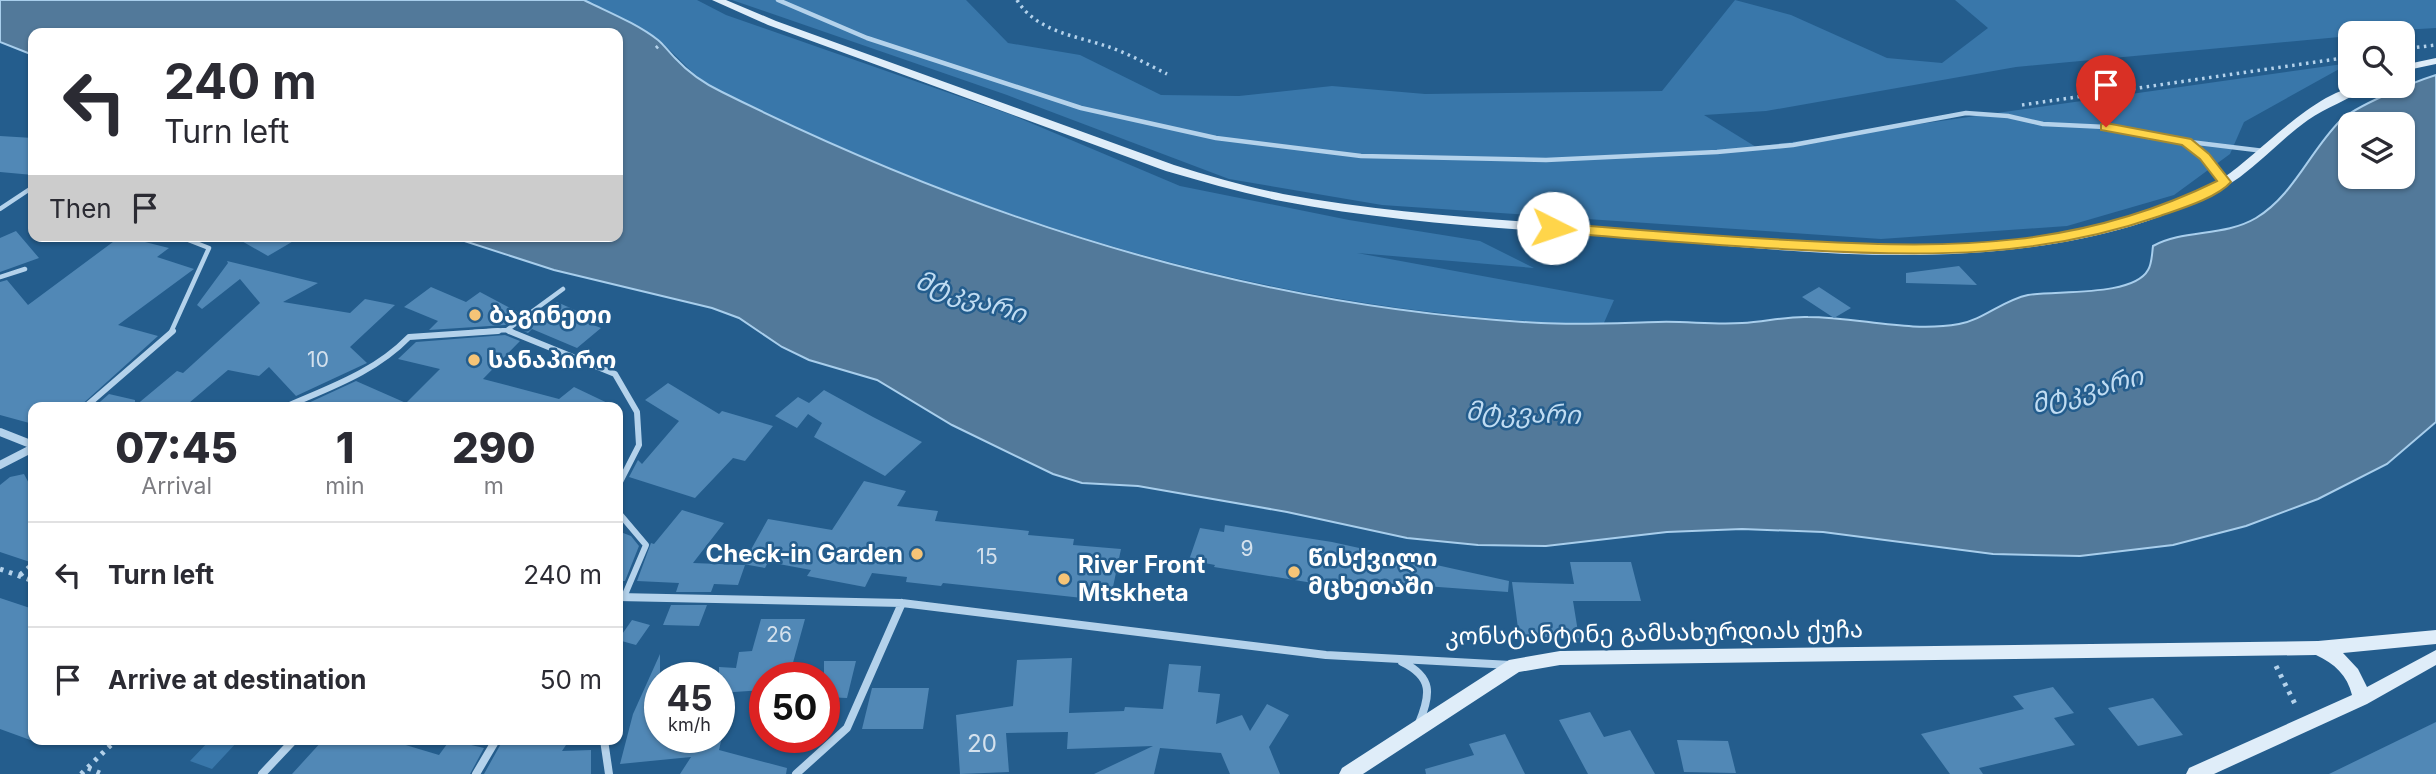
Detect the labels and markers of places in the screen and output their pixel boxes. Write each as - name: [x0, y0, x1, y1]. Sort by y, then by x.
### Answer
- pin: [2076, 55, 2136, 127]
- place label: ბაგინეთი: [489, 300, 612, 329]
- marker: ბაგინეთი: [467, 307, 483, 323]
- place label: სანაპირო: [488, 345, 616, 374]
- marker: სანაპირო: [466, 352, 482, 368]
- place label: Check-in Garden: [705, 539, 903, 568]
- place label: წისქვილი მცხეთაში: [1308, 543, 1437, 600]
- marker: Check-in Garden: [909, 546, 925, 562]
- place label: River Front Mtskheta: [1078, 550, 1205, 607]
- marker: წისქვილი მცხეთაში: [1286, 564, 1302, 580]
- marker: River Front Mtskheta: [1056, 571, 1072, 587]

